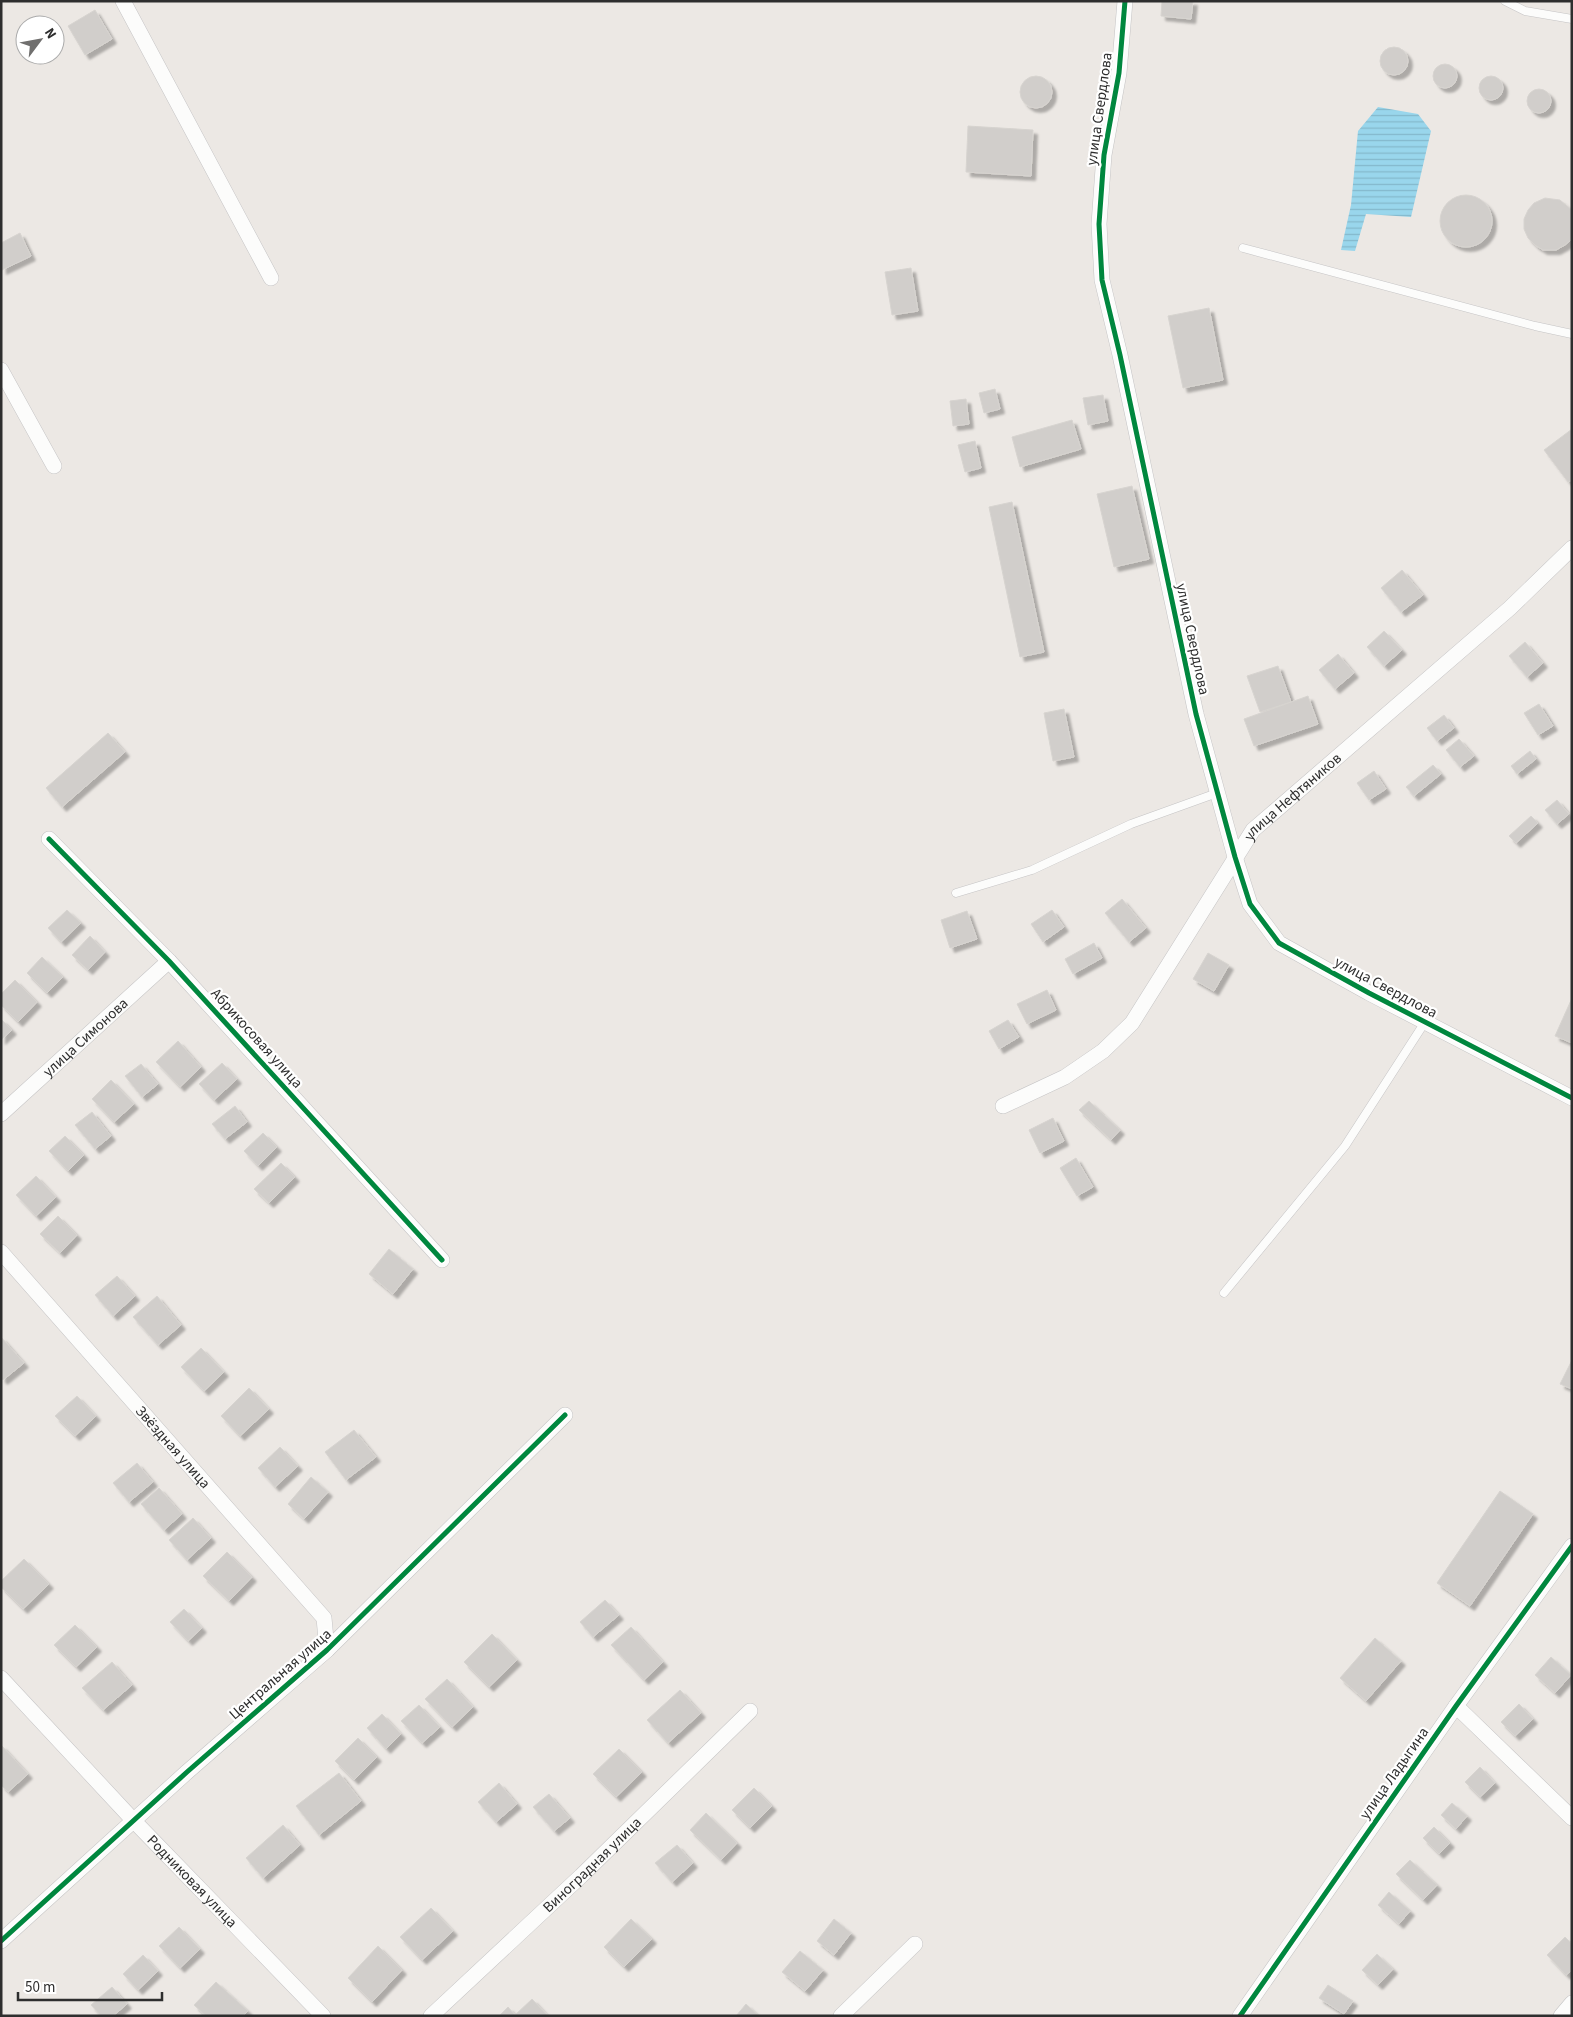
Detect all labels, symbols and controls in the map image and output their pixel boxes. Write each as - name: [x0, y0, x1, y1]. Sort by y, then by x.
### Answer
- north arrow: [15, 15, 65, 65]
- text: N: [39, 24, 61, 43]
- street label: улица Свердлова: [1081, 51, 1118, 167]
- street label: улица Свердлова: [1170, 581, 1215, 697]
- street label: улица Нефтяников: [1239, 748, 1346, 845]
- street label: улица Свердлова: [1331, 951, 1441, 1023]
- street label: Абрикосовая улица: [206, 984, 307, 1093]
- street label: улица Симонова: [38, 993, 133, 1082]
- street label: Звёздная улица: [130, 1401, 215, 1493]
- street label: Центральная улица: [225, 1624, 336, 1725]
- street label: улица Ладыгина: [1355, 1723, 1434, 1824]
- street label: Виноградная улица: [538, 1812, 646, 1918]
- street label: Родниковая улица: [142, 1830, 242, 1933]
- scale bar: [18, 1970, 161, 2002]
- text: 50 m: [25, 1977, 55, 1998]

